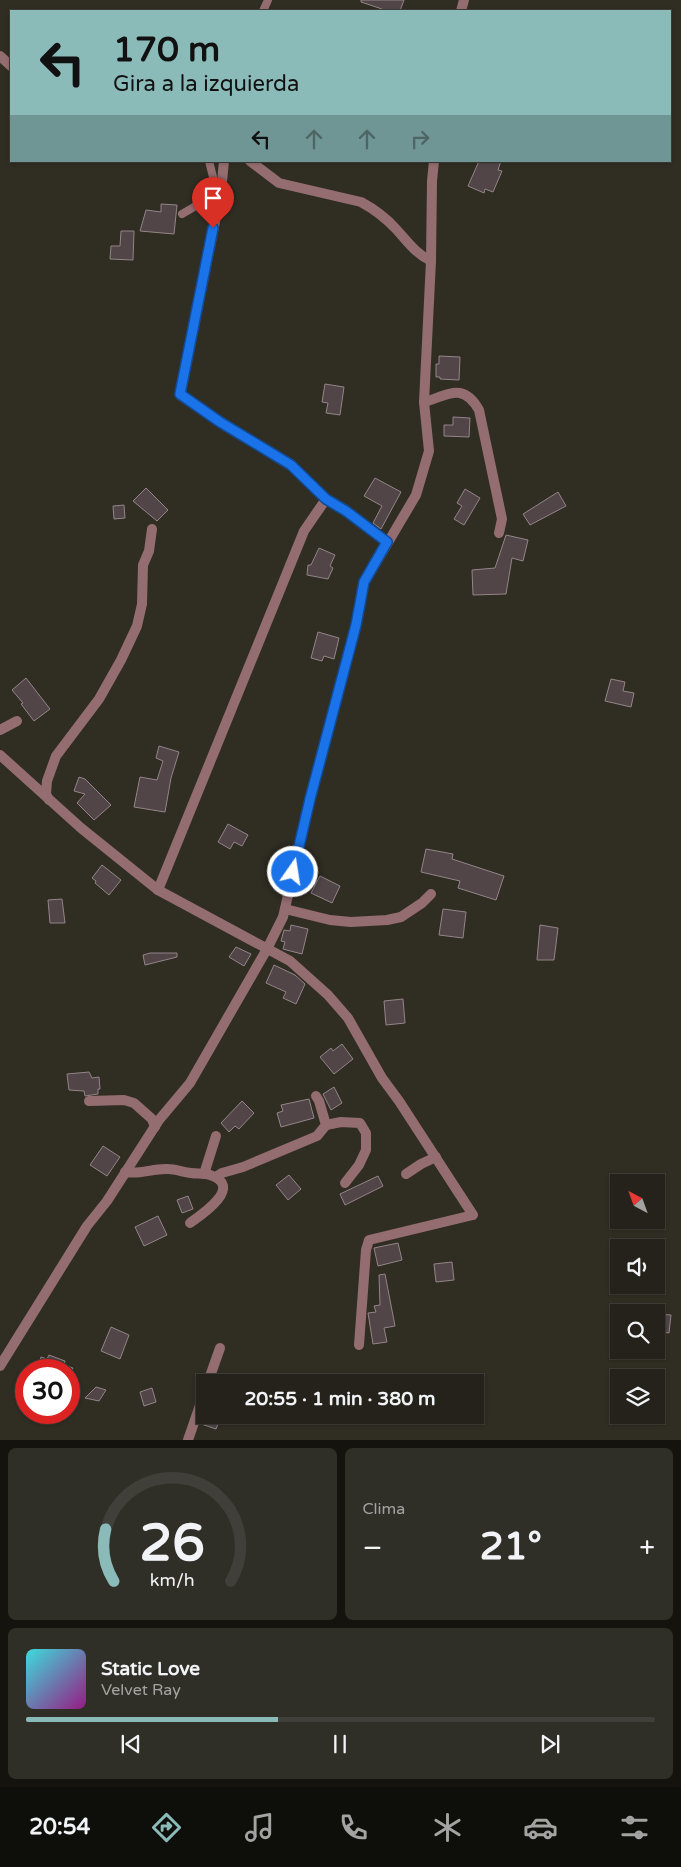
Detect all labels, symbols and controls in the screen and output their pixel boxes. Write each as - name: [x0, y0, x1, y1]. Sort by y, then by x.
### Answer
- text: 170 m: [113, 29, 220, 71]
- icon: left: [30, 30, 95, 95]
- text: Gira a la izquierda: [113, 71, 299, 97]
- icon: left: [247, 125, 275, 153]
- icon: ahead: [300, 125, 328, 153]
- icon: ahead: [353, 125, 381, 153]
- icon: right: [406, 125, 434, 153]
- pin: [192, 177, 234, 228]
- icon: arrive: [199, 184, 227, 212]
- position arrow: [266, 845, 318, 897]
- north arrow: [610, 1174, 665, 1229]
- map controls: [610, 1174, 665, 1424]
- button: sound: [610, 1239, 665, 1294]
- button: search: [610, 1304, 665, 1359]
- speed limit sign: 30: [15, 1359, 80, 1424]
- button: layers: [610, 1369, 665, 1424]
- text: 20:55 · 1 min · 380 m: [244, 1388, 436, 1410]
- text: Clima: [363, 1499, 405, 1519]
- text: 26: [140, 1512, 205, 1575]
- text: 21°: [480, 1524, 542, 1570]
- text: −: [363, 1531, 382, 1565]
- text: +: [639, 1531, 655, 1565]
- text: km/h: [150, 1570, 195, 1591]
- text: Static Love: [101, 1658, 200, 1680]
- text: Velvet Ray: [101, 1680, 181, 1700]
- icon: previous: [117, 1730, 145, 1758]
- icon: pause: [326, 1730, 354, 1758]
- icon: next: [536, 1730, 564, 1758]
- icon: directions: [149, 1810, 184, 1845]
- icon: music: [242, 1810, 277, 1845]
- icon: phone: [336, 1810, 371, 1845]
- icon: climate: [430, 1810, 465, 1845]
- icon: car: [523, 1810, 558, 1845]
- icon: filters: [617, 1810, 652, 1845]
- text: 20:54: [29, 1814, 90, 1840]

